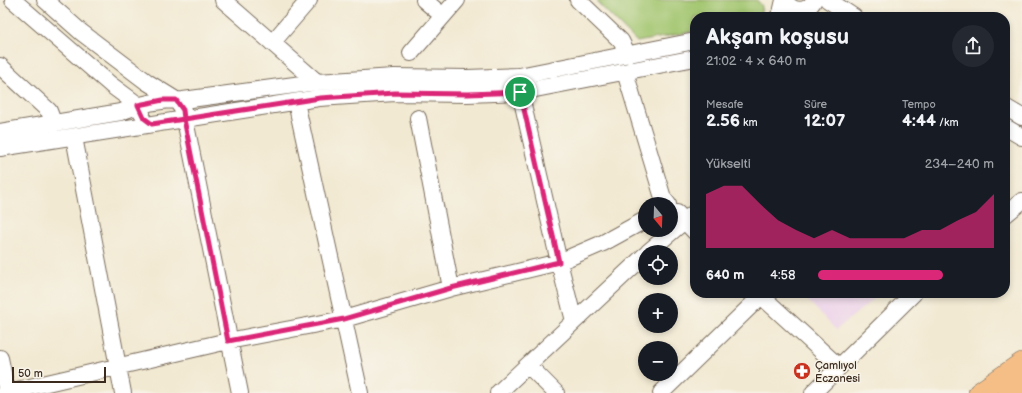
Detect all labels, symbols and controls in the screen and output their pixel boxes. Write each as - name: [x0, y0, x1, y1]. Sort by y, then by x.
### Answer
- text: Akşam koşusu: [706, 24, 849, 51]
- button: share: [952, 25, 994, 67]
- text: 21:02 · 4 × 640 m: [706, 53, 806, 69]
- pin: [503, 75, 537, 109]
- icon: arrive: [509, 81, 531, 103]
- text: Mesafe: [706, 98, 743, 111]
- text: Süre: [804, 98, 827, 111]
- text: Tempo: [902, 98, 936, 111]
- text: 2.56: [706, 111, 740, 131]
- text: 12:07: [804, 111, 845, 131]
- text: 4:44: [902, 111, 936, 131]
- text: km: [740, 116, 758, 129]
- text: /km: [936, 116, 959, 129]
- text: Yükselti: [706, 156, 751, 172]
- text: 234–240 m: [925, 156, 994, 172]
- north arrow: [638, 197, 678, 237]
- map controls: [638, 197, 678, 381]
- button: locate: [638, 245, 678, 285]
- text: 640 m: [706, 267, 744, 283]
- text: 4:58: [770, 267, 796, 283]
- button: +: [638, 293, 678, 333]
- button: −: [638, 341, 678, 381]
- place label: Çamlıyol Eczanesi: [815, 359, 861, 385]
- pharmacy icon: Çamlıyol Eczanesi: [792, 361, 812, 381]
- scale bar: [12, 365, 106, 384]
- text: 50 m: [18, 367, 43, 380]

